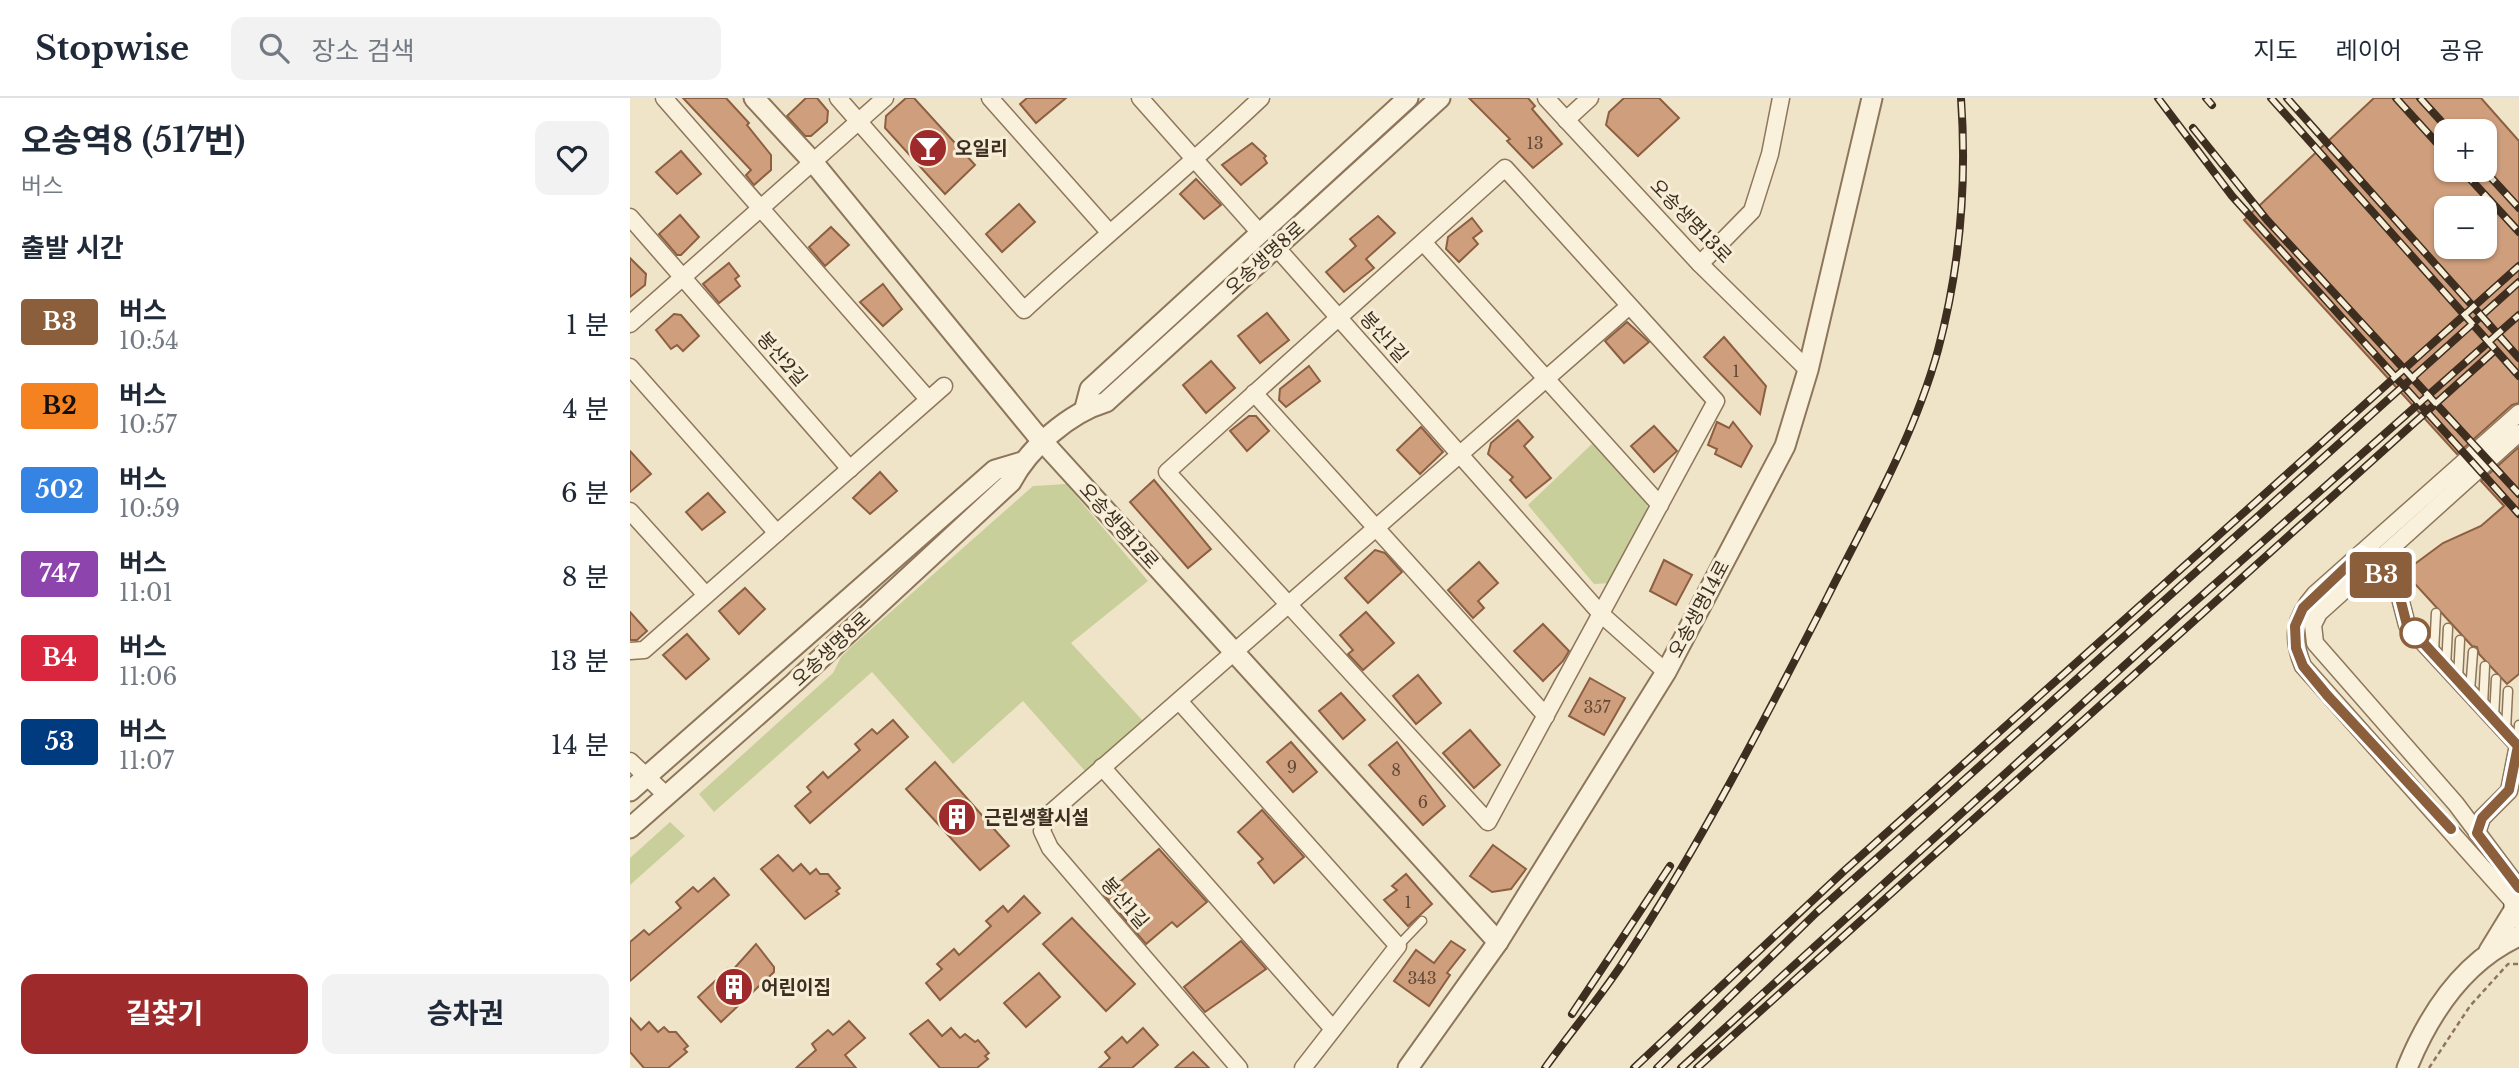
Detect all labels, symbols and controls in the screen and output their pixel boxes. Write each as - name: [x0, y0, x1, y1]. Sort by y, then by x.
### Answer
- search box: [231, 17, 721, 80]
- text: Stopwise: [35, 28, 189, 69]
- icon: search: [255, 29, 293, 67]
- text: 장소 검색: [311, 35, 415, 67]
- text: 지도: [2253, 36, 2298, 65]
- text: 레이어: [2336, 36, 2402, 65]
- text: 공유: [2440, 36, 2484, 65]
- map controls: [2434, 119, 2497, 259]
- button: +: [2434, 119, 2497, 182]
- text: 오송역8 (517번): [21, 120, 245, 161]
- button: heart: [535, 121, 609, 195]
- bar icon: 오일리: [907, 127, 949, 169]
- house number: 13: [1527, 133, 1544, 153]
- place label: 오일리: [955, 137, 1007, 160]
- text: 버스: [21, 172, 63, 200]
- street label: 오송생명13로: [1645, 174, 1737, 268]
- button: −: [2434, 196, 2497, 259]
- street label: 오송생명8로: [1221, 216, 1309, 300]
- text: 출발 시간: [21, 232, 124, 264]
- text: 버스: [119, 295, 167, 327]
- text: B3: [42, 307, 77, 336]
- street label: 봉산1길: [1355, 307, 1413, 367]
- text: 1 분: [566, 309, 609, 341]
- text: 10:54: [119, 327, 179, 355]
- street label: 봉산2길: [752, 327, 812, 391]
- house number: 1: [1732, 361, 1740, 381]
- text: 버스: [119, 379, 167, 411]
- text: B2: [42, 391, 77, 420]
- text: 4 분: [562, 393, 609, 425]
- text: 10:57: [119, 411, 177, 439]
- text: 버스: [119, 463, 167, 495]
- text: 502: [35, 475, 84, 504]
- text: 6 분: [561, 477, 609, 509]
- street label: 오송생명12로: [1074, 478, 1164, 574]
- text: 10:59: [119, 495, 180, 523]
- text: 버스: [119, 547, 167, 579]
- line badge: B3: [2350, 552, 2412, 598]
- street label: 오송생명14로: [1664, 556, 1734, 662]
- text: 747: [39, 559, 80, 588]
- text: B3: [2364, 560, 2398, 589]
- text: 8 분: [562, 561, 609, 593]
- text: 11:01: [119, 579, 173, 607]
- street label: 오송생명8로: [787, 607, 875, 691]
- unlabelled marker: [2400, 618, 2430, 648]
- text: 버스: [119, 631, 167, 663]
- text: B4: [42, 643, 77, 672]
- text: 13 분: [550, 645, 609, 677]
- text: 11:06: [119, 663, 177, 691]
- house number: 357: [1584, 697, 1611, 717]
- text: 버스: [119, 715, 167, 747]
- text: 53: [45, 727, 74, 756]
- text: 14 분: [551, 729, 609, 761]
- text: 11:07: [119, 747, 174, 775]
- house number: 9: [1287, 757, 1297, 777]
- house number: 8: [1391, 760, 1401, 780]
- house number: 6: [1418, 792, 1428, 812]
- building icon: 근린생활시설: [936, 796, 978, 838]
- place label: 근린생활시설: [984, 806, 1089, 829]
- street label: 봉산1길: [1096, 872, 1154, 934]
- house number: 1: [1404, 892, 1412, 912]
- building icon: 어린이집: [713, 966, 755, 1008]
- house number: 343: [1407, 968, 1437, 988]
- button: 길찾기: [21, 974, 308, 1054]
- button: 승차권: [322, 974, 609, 1054]
- place label: 어린이집: [761, 976, 831, 999]

